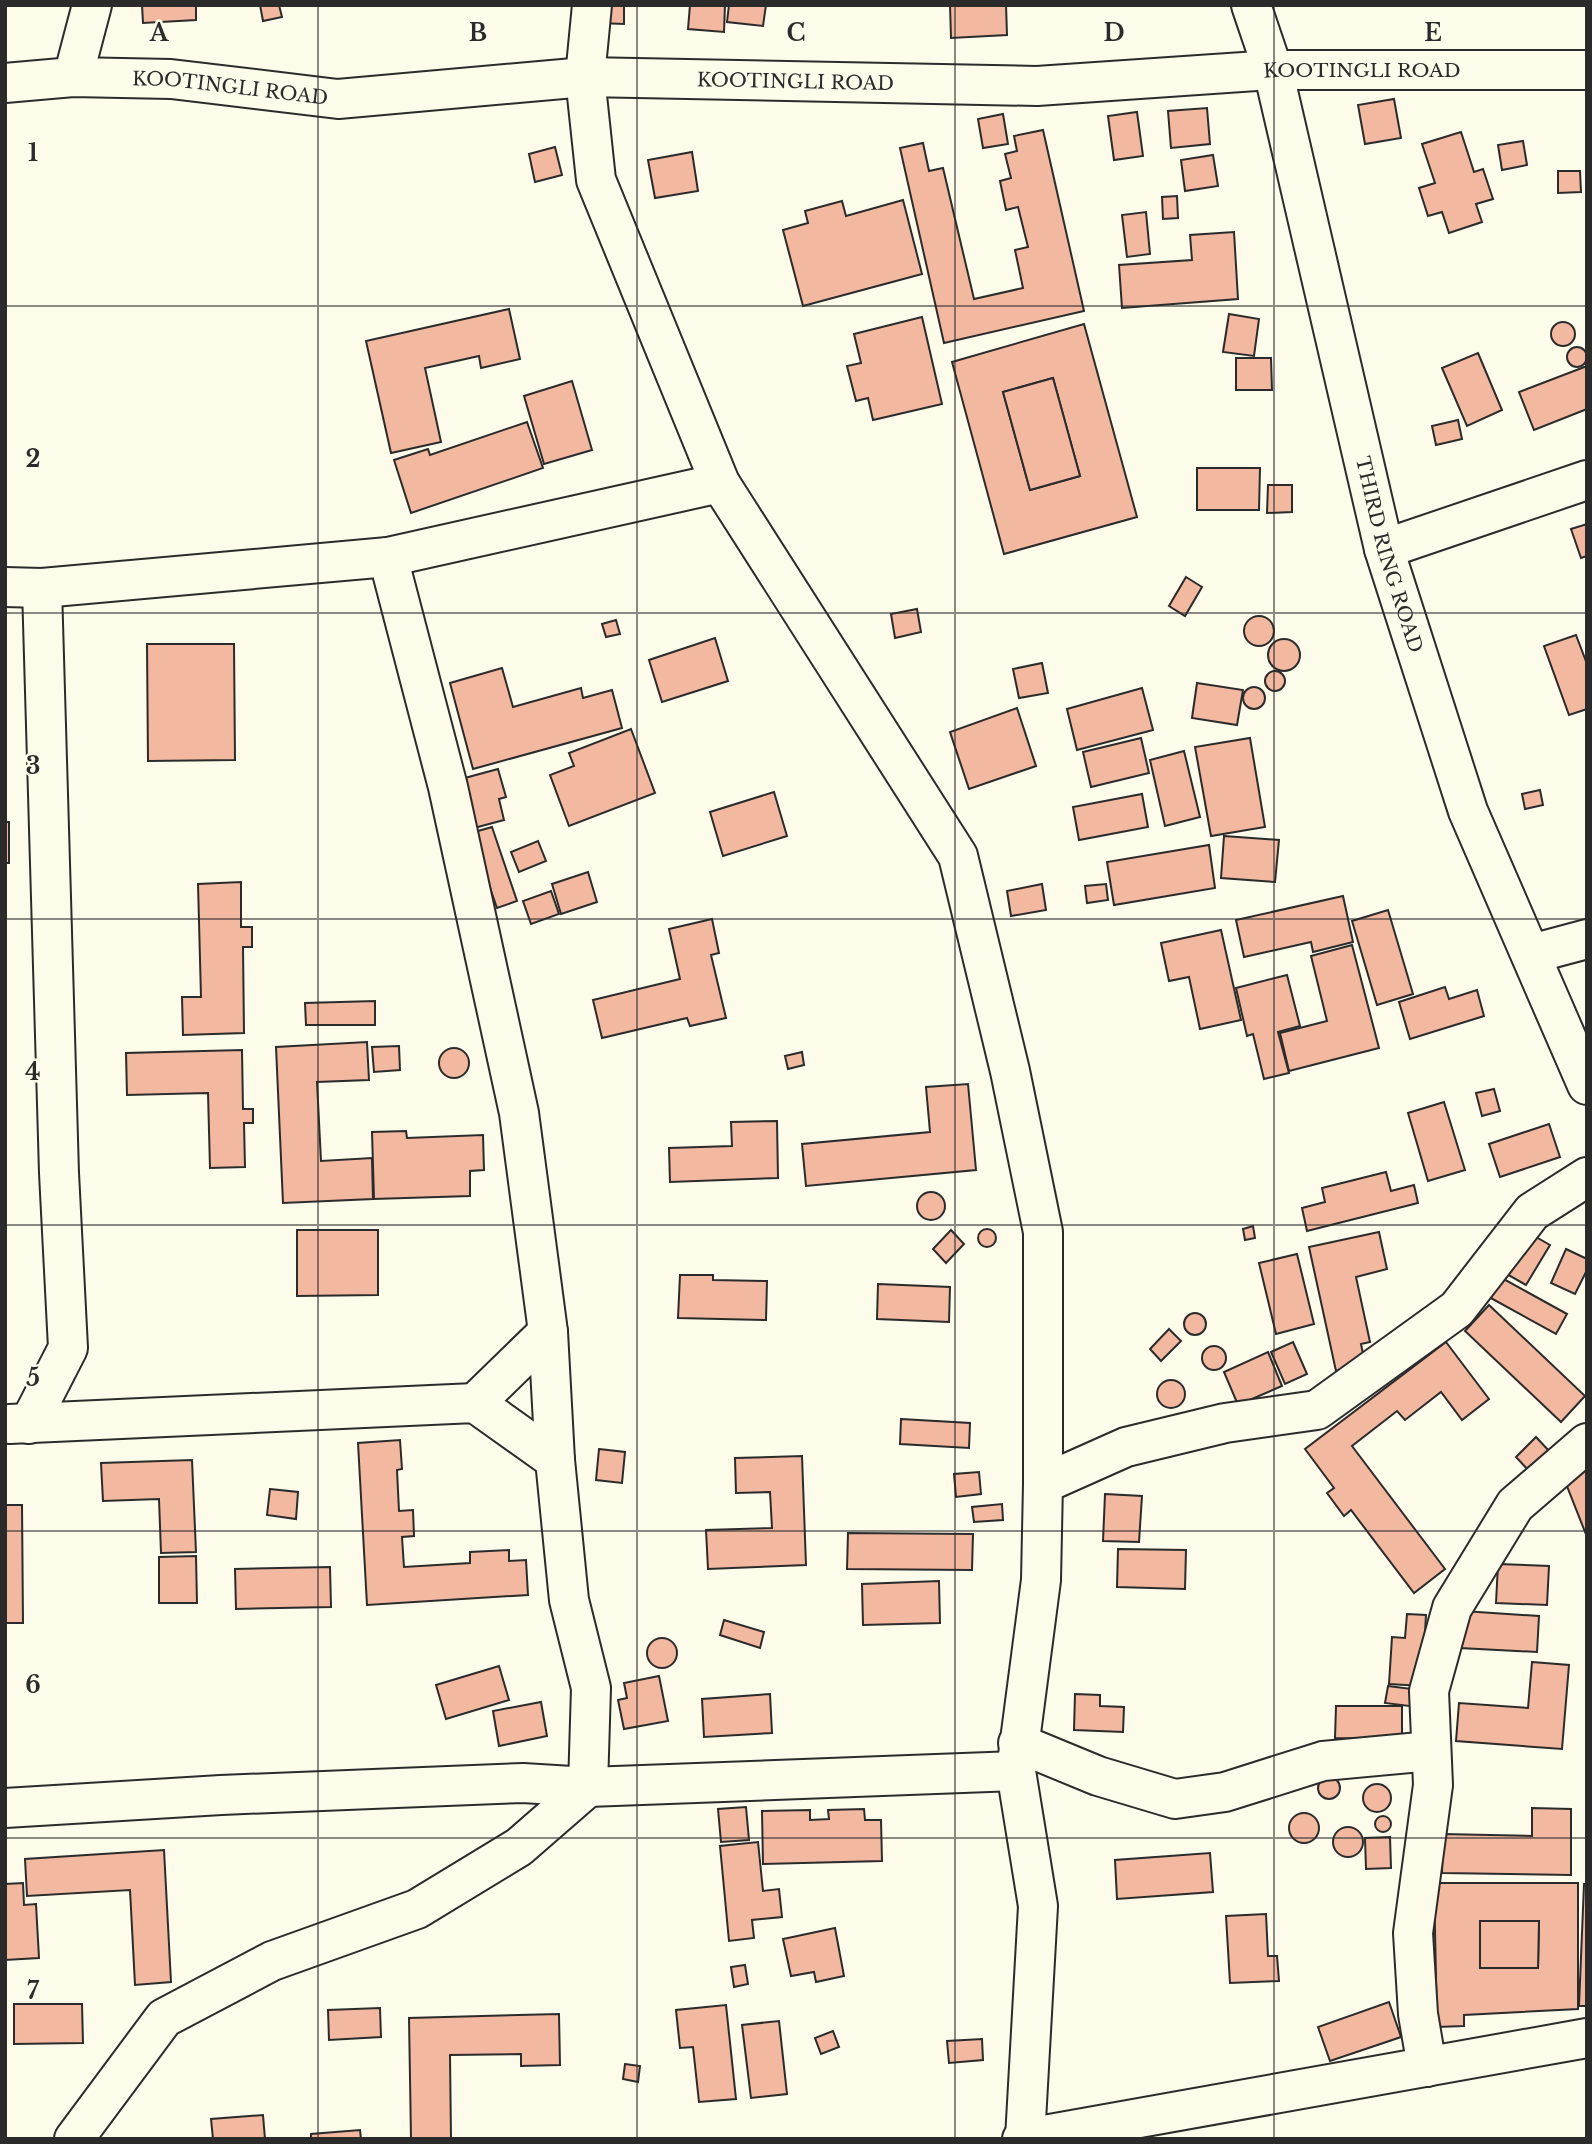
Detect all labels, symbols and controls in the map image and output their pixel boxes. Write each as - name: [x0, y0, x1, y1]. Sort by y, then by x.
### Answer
- text: A: [149, 19, 170, 47]
- text: B: [469, 19, 487, 47]
- text: C: [787, 19, 805, 47]
- text: D: [1103, 19, 1125, 47]
- text: E: [1424, 19, 1442, 47]
- street label: KOOTINGLI ROAD: [1263, 59, 1460, 83]
- street label: KOOTINGLI ROAD: [132, 67, 329, 110]
- street label: KOOTINGLI ROAD: [697, 68, 894, 95]
- text: 1: [28, 139, 38, 167]
- text: 2: [26, 445, 40, 473]
- street label: THIRD RING ROAD: [1351, 454, 1427, 656]
- text: 3: [26, 752, 40, 780]
- text: 4: [25, 1058, 41, 1086]
- text: 5: [26, 1364, 40, 1392]
- text: 6: [25, 1671, 41, 1699]
- text: 7: [27, 1977, 40, 2005]

